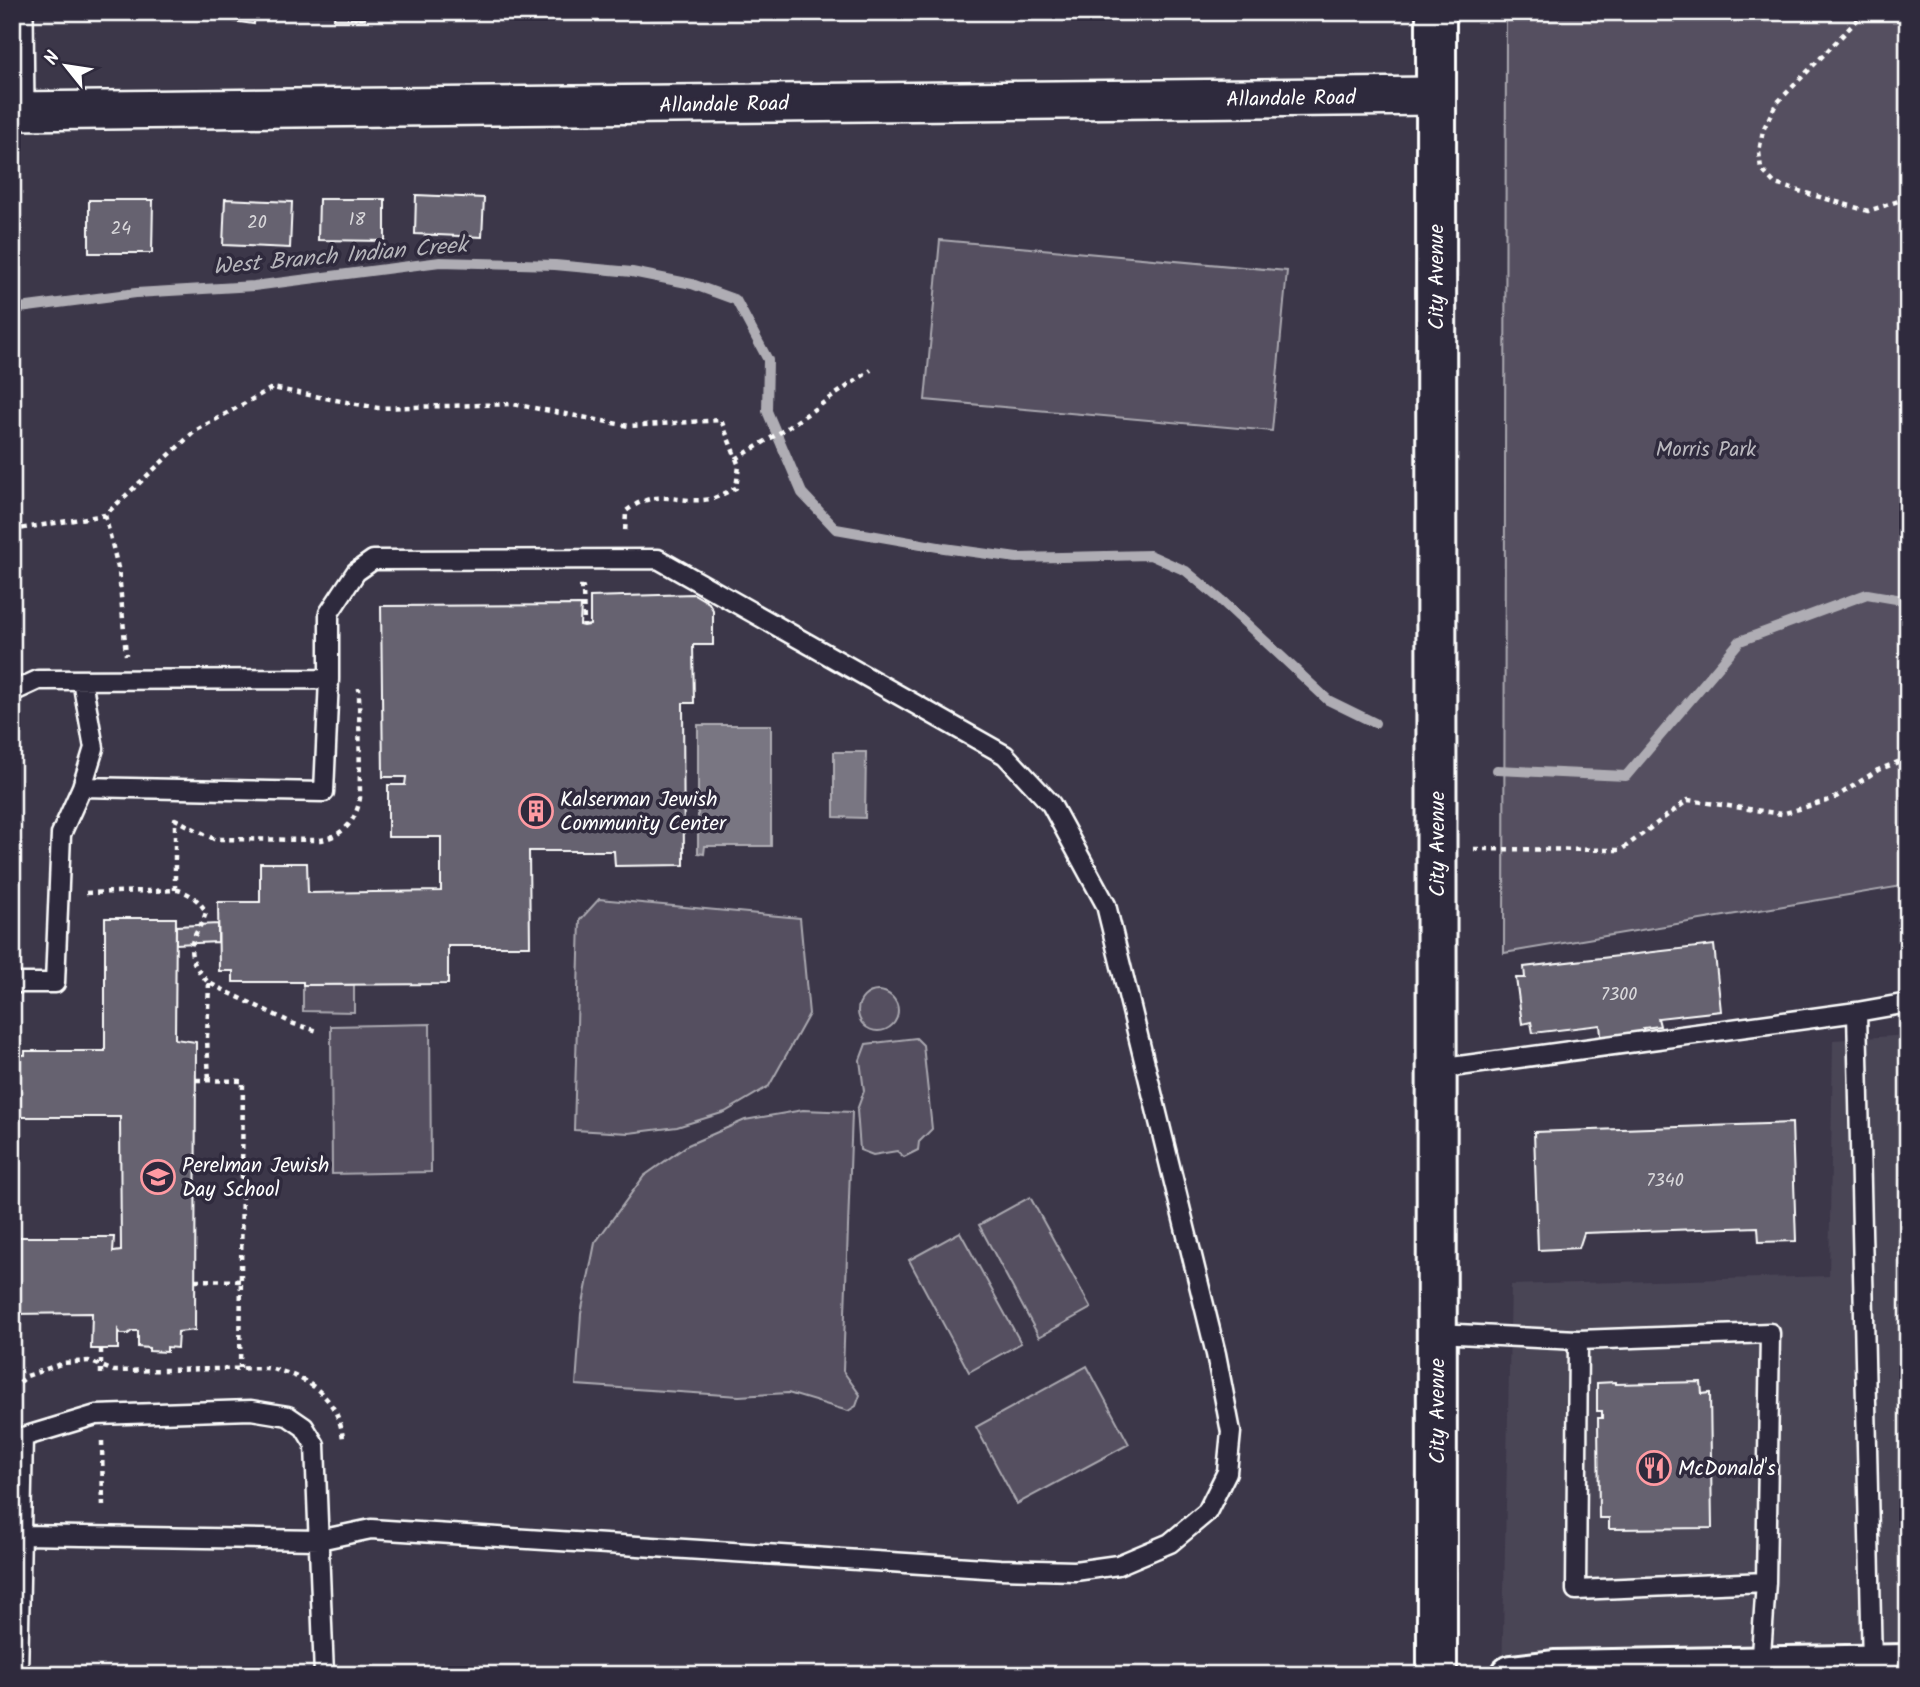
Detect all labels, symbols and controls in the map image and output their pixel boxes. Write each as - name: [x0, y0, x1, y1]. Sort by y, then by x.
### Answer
- north arrow: [32, 32, 102, 102]
- text: N: [37, 46, 69, 71]
- street label: Allandale Road: [1226, 82, 1357, 117]
- street label: Allandale Road: [659, 88, 790, 123]
- house number: 18: [349, 206, 365, 235]
- house number: 20: [247, 209, 267, 238]
- house number: 24: [111, 215, 131, 244]
- street label: City Avenue: [1421, 224, 1454, 330]
- water label: West Branch Indian Creek: [212, 228, 472, 286]
- park label: Morris Park: [1656, 434, 1756, 467]
- place label: Kalserman Jewish Community Center: [560, 784, 727, 841]
- street label: City Avenue: [1422, 791, 1455, 897]
- building icon: Kalserman Jewish Community Center: [517, 792, 555, 830]
- house number: 7300: [1601, 981, 1637, 1010]
- place label: Perelman Jewish Day School: [182, 1150, 329, 1207]
- school or university icon: Perelman Jewish Day School: [139, 1158, 177, 1196]
- house number: 7340: [1646, 1167, 1684, 1196]
- street label: City Avenue: [1422, 1358, 1455, 1464]
- restaurant icon: McDonald's: [1635, 1449, 1673, 1487]
- place label: McDonald's: [1678, 1453, 1776, 1486]

